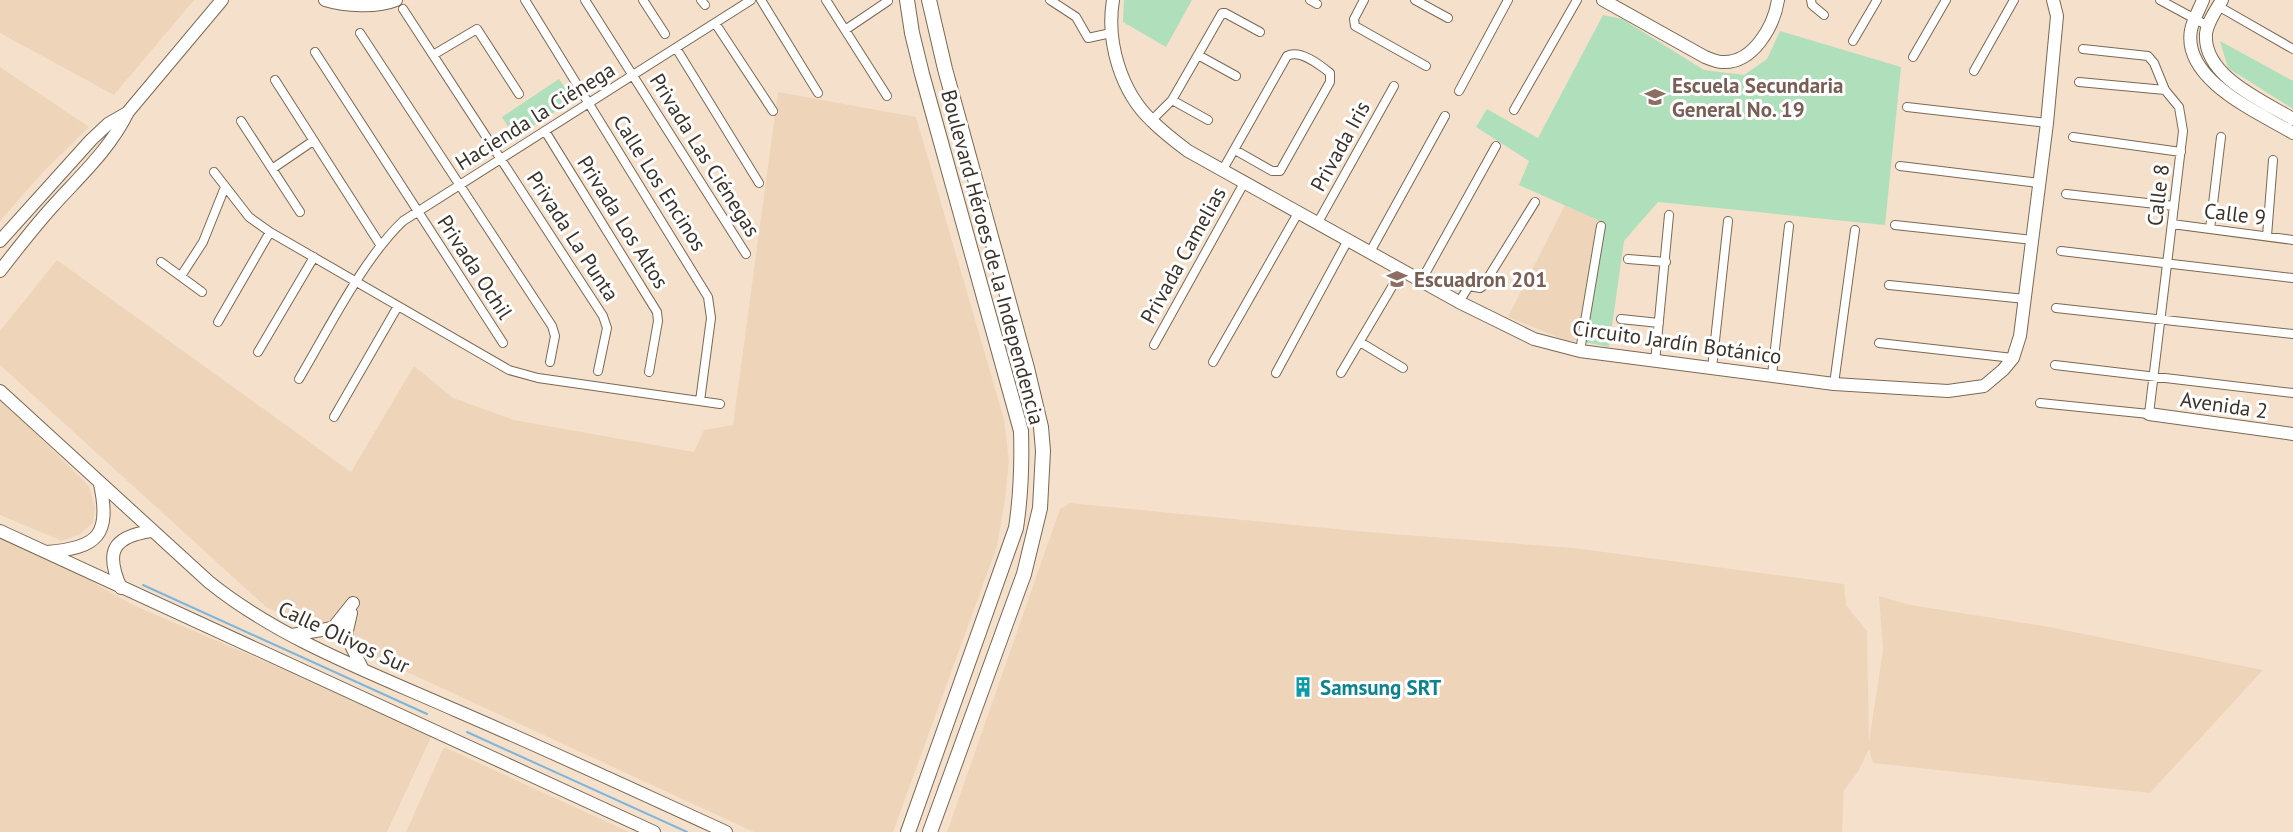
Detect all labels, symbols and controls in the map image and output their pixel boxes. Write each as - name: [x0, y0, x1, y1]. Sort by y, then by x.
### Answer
- street label: Hacienda la Ciénega: [450, 56, 620, 176]
- street label: Privada Las Ciénegas: [644, 68, 766, 242]
- place label: Escuela Secundaria General No. 19: [1672, 72, 1844, 123]
- school or university icon: Escuela Secundaria General No. 19: [1643, 85, 1667, 109]
- street label: Boulevard Héroes de la Independencia: [935, 86, 1051, 428]
- street label: Privada Iris: [1304, 96, 1376, 196]
- street label: Calle Los Encinos: [607, 110, 713, 256]
- street label: Privada Los Altos: [571, 151, 675, 293]
- street label: Calle 8: [2141, 163, 2175, 227]
- street label: Privada La Punta: [521, 166, 625, 306]
- street label: Privada Camelias: [1134, 182, 1232, 328]
- street label: Calle 9: [2203, 197, 2267, 231]
- street label: Privada Ochil: [431, 210, 519, 324]
- place label: Escuadron 201: [1414, 266, 1547, 293]
- school or university icon: Escuadron 201: [1385, 267, 1409, 291]
- street label: Circuito Jardín Botánico: [1571, 314, 1783, 370]
- street label: Avenida 2: [2179, 386, 2269, 424]
- street label: Calle Olivos Sur: [274, 595, 414, 679]
- place label: Samsung SRT: [1320, 674, 1441, 701]
- building icon: Samsung SRT: [1291, 675, 1315, 699]

